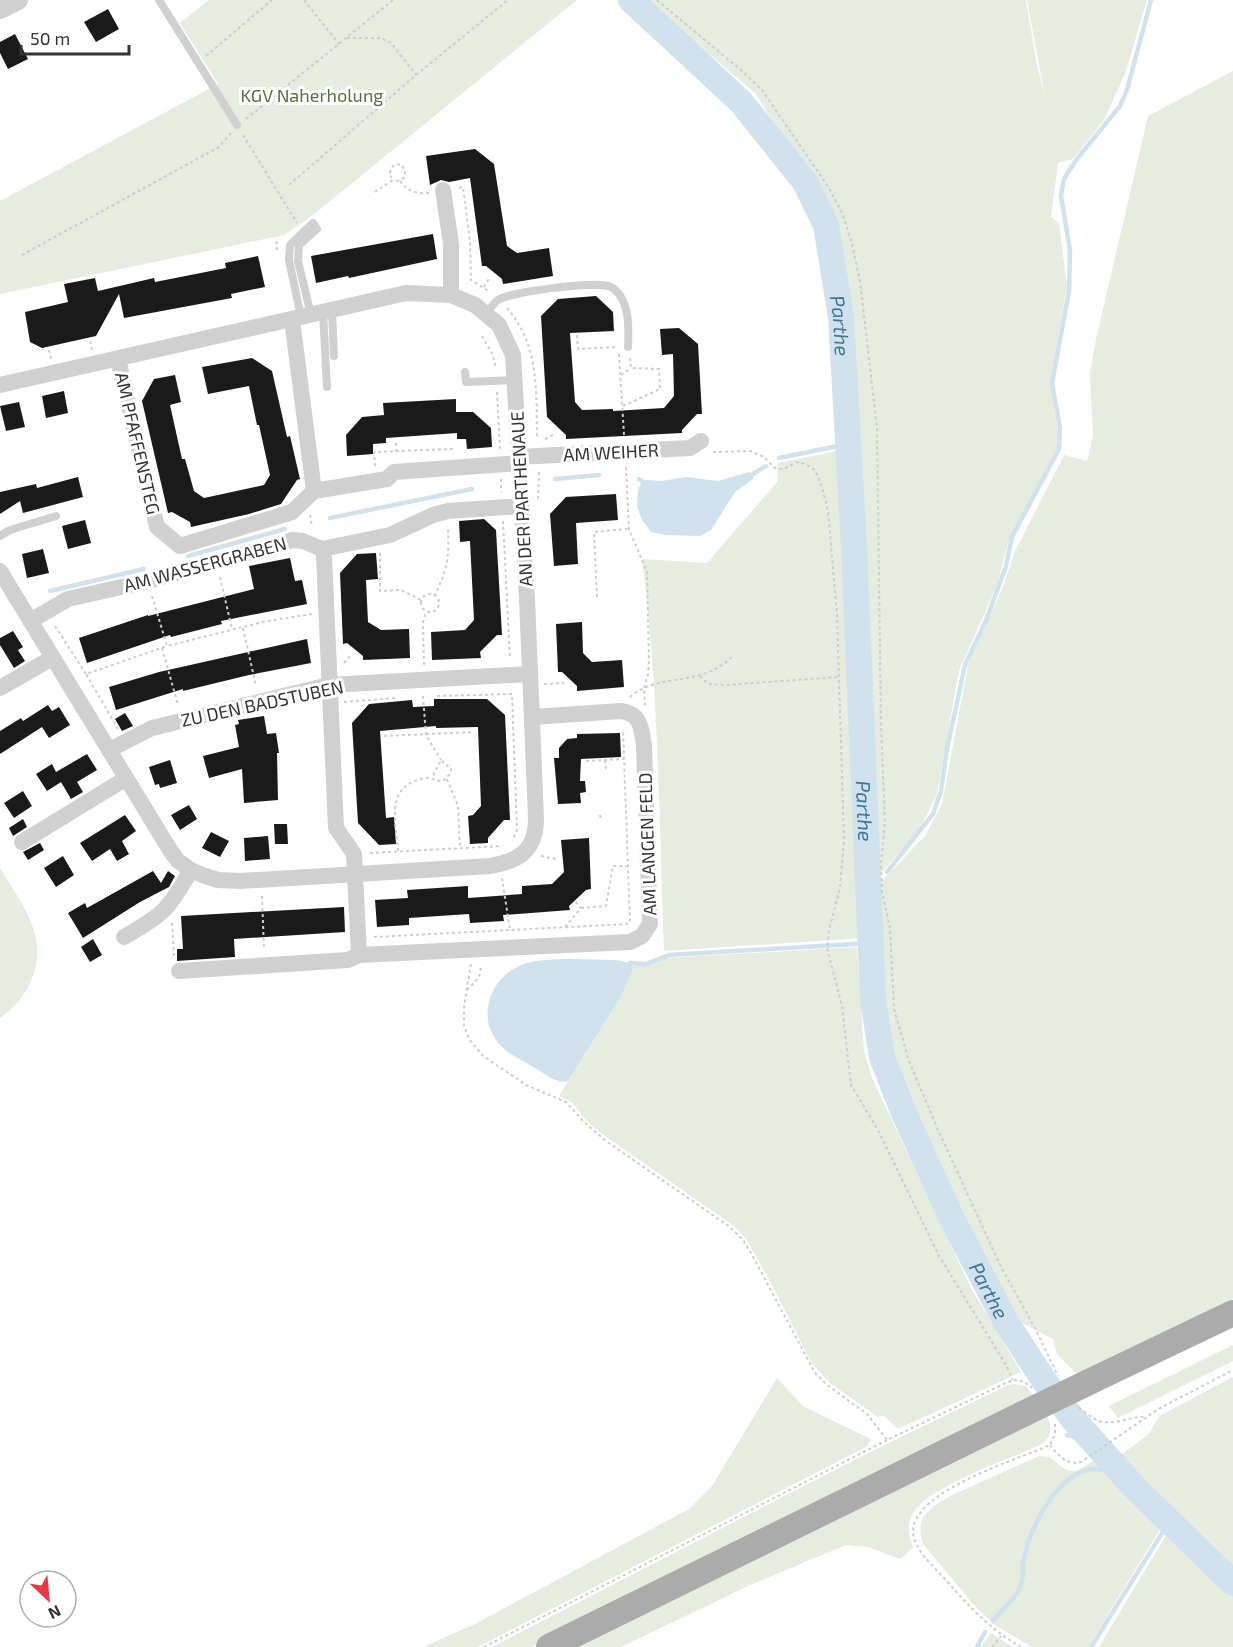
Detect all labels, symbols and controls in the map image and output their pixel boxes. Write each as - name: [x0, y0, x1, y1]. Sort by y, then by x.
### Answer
- scale bar: [21, 18, 129, 56]
- text: 50 m: [30, 27, 70, 49]
- park label: KGV Naherholung: [241, 84, 383, 106]
- water label: Parthe: [826, 293, 855, 357]
- street label: AM PFAFFENSTEG: [111, 370, 165, 516]
- street label: AN DER PARTHENAUE: [505, 411, 537, 587]
- street label: AM WEIHER: [563, 439, 659, 465]
- street label: AM WASSERGRABEN: [121, 532, 289, 596]
- street label: ZU DEN BADSTUBEN: [179, 675, 345, 731]
- street label: AM LANGEN FELD: [634, 772, 660, 916]
- water label: Parthe: [852, 780, 878, 842]
- water label: Parthe: [965, 1258, 1014, 1323]
- north arrow: [18, 1569, 78, 1629]
- text: N: [45, 1602, 64, 1624]

